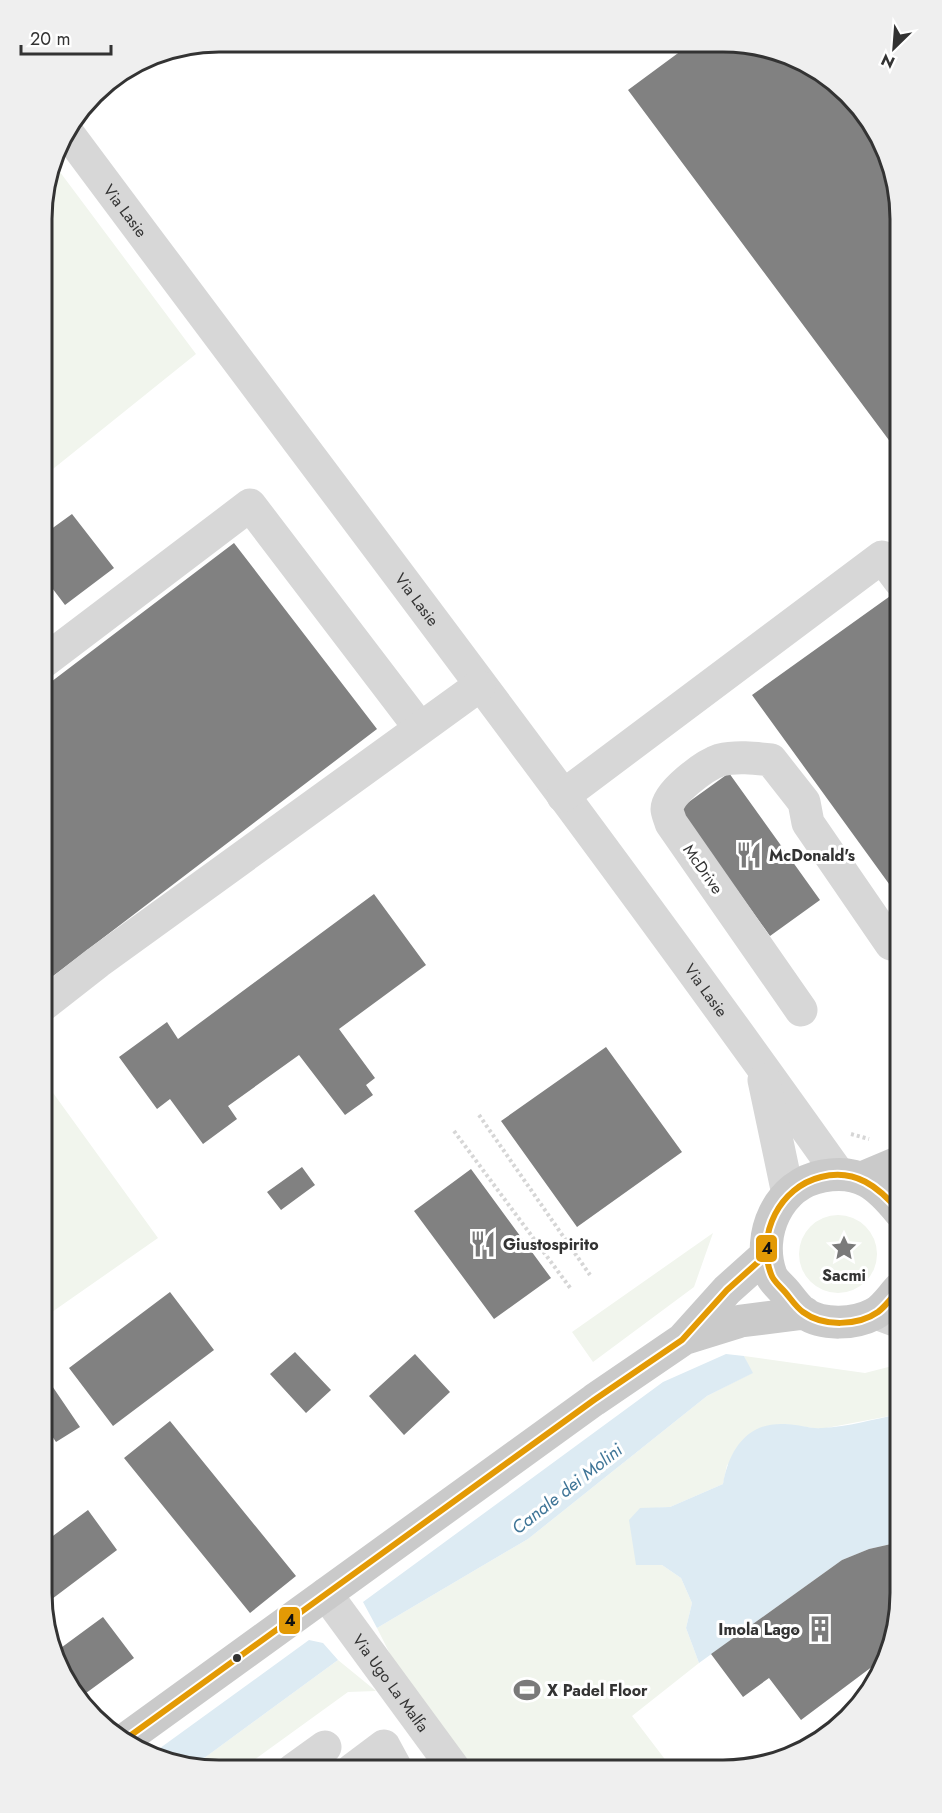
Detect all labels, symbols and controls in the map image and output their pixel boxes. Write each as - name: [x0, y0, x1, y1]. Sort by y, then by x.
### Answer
- scale bar: [21, 18, 111, 56]
- north arrow: [864, 18, 924, 78]
- text: 20 m: [30, 26, 70, 52]
- text: N: [877, 48, 898, 74]
- street label: Via Lasie: [98, 179, 153, 242]
- street label: Via Lasie: [390, 568, 445, 631]
- street label: McDrive: [677, 839, 729, 899]
- restaurant icon: McDonald's: [734, 840, 764, 870]
- place label: McDonald's: [769, 844, 855, 867]
- street label: Via Lasie: [679, 959, 734, 1021]
- restaurant icon: Giustospirito: [468, 1229, 498, 1259]
- place label: Giustospirito: [503, 1233, 599, 1256]
- place icon: Sacmi: [829, 1233, 859, 1263]
- line badge: 4: [755, 1234, 778, 1263]
- text: 4: [761, 1237, 773, 1260]
- place label: Sacmi: [822, 1264, 866, 1287]
- water label: Canale dei Molini: [506, 1437, 628, 1541]
- line badge: 4: [278, 1606, 301, 1635]
- text: 4: [284, 1609, 296, 1632]
- building icon: Imola Lago: [805, 1614, 835, 1644]
- place label: Imola Lago: [718, 1618, 800, 1641]
- street label: Via Ugo La Malfa: [347, 1629, 435, 1736]
- unlabelled marker: [231, 1652, 243, 1664]
- sports icon: X Padel Floor: [512, 1675, 542, 1705]
- place label: X Padel Floor: [547, 1679, 648, 1702]

